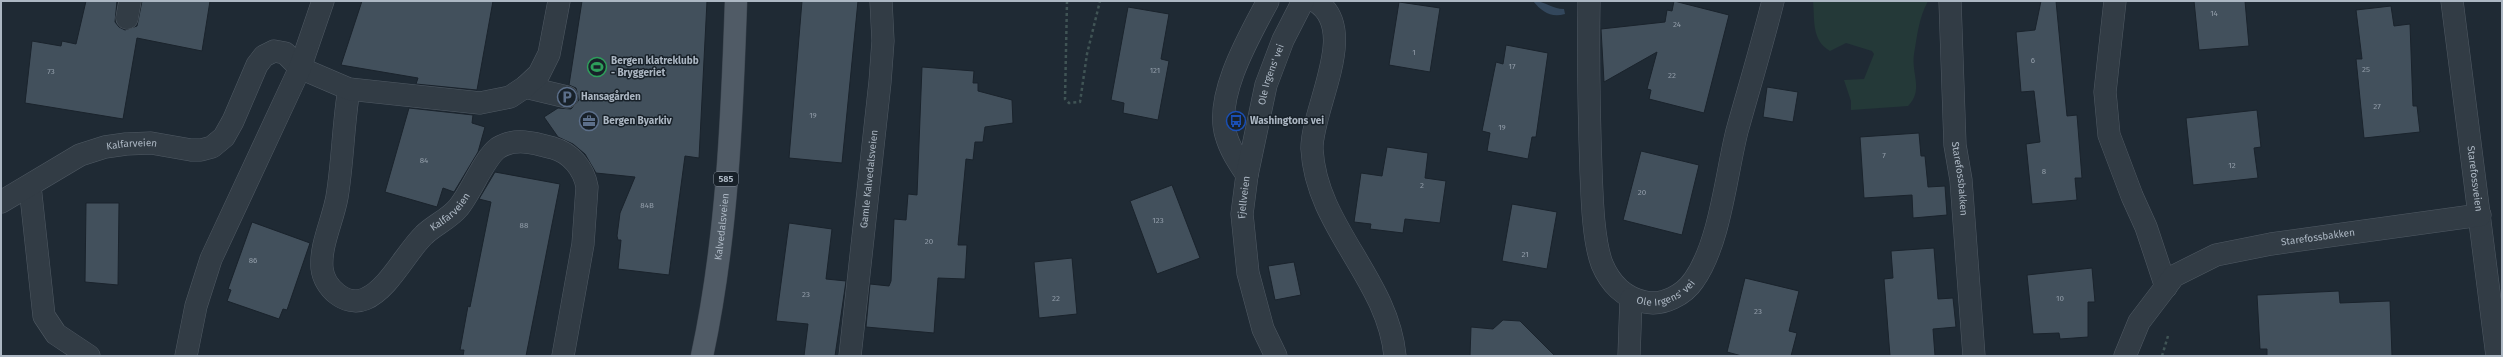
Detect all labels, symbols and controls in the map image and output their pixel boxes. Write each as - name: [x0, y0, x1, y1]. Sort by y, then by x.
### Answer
- house number: 14: [2210, 9, 2219, 18]
- house number: 24: [1673, 20, 1682, 29]
- street label: Ole Irgens' vei: [1256, 42, 1287, 106]
- house number: 1: [1412, 48, 1416, 57]
- place label: Bergen klatreklubb - Bryggeriet: [611, 55, 699, 79]
- sports icon: Bergen klatreklubb - Bryggeriet: [586, 56, 608, 78]
- house number: 6: [2031, 56, 2035, 65]
- house number: 17: [1508, 62, 1516, 71]
- house number: 25: [2362, 65, 2370, 74]
- house number: 121: [1150, 66, 1160, 75]
- house number: 73: [47, 67, 55, 76]
- house number: 22: [1668, 71, 1676, 80]
- parking icon: Hansagården: [556, 86, 578, 108]
- place label: Hansagården: [581, 90, 641, 103]
- house number: 27: [2373, 102, 2381, 111]
- office icon: Bergen Byarkiv: [578, 110, 600, 132]
- bus stop icon: Washingtons vei: [1225, 110, 1247, 132]
- house number: 19: [809, 111, 817, 120]
- place label: Bergen Byarkiv: [603, 115, 672, 127]
- place label: Washingtons vei: [1250, 115, 1324, 127]
- house number: 19: [1498, 123, 1506, 132]
- street label: Gamle Kalvedalsveien: [858, 129, 881, 229]
- street label: Kalfarveien: [105, 137, 158, 153]
- street label: Starefossbakken: [1949, 141, 1970, 216]
- street label: Starefossveien: [2464, 145, 2485, 212]
- house number: 7: [1882, 151, 1886, 160]
- house number: 84: [420, 156, 429, 165]
- house number: 12: [2228, 161, 2236, 170]
- house number: 8: [2042, 167, 2047, 176]
- road number: 585: [714, 172, 738, 186]
- street label: Fjellveien: [1236, 175, 1253, 219]
- house number: 2: [1420, 181, 1424, 190]
- house number: 20: [1638, 188, 1647, 197]
- street label: Kalfarveien: [428, 191, 473, 234]
- street label: Kalvedalsveien: [712, 192, 732, 261]
- house number: 84B: [640, 201, 654, 210]
- house number: 123: [1152, 216, 1164, 225]
- house number: 88: [520, 221, 529, 230]
- street label: Starefossbakken: [2280, 226, 2356, 249]
- house number: 20: [925, 237, 934, 246]
- house number: 21: [1521, 250, 1529, 259]
- house number: 86: [249, 256, 257, 265]
- street label: Ole Irgens' vei: [1635, 278, 1698, 309]
- house number: 23: [802, 290, 810, 299]
- house number: 22: [1052, 294, 1060, 303]
- house number: 10: [2056, 294, 2064, 303]
- house number: 23: [1754, 307, 1762, 316]

